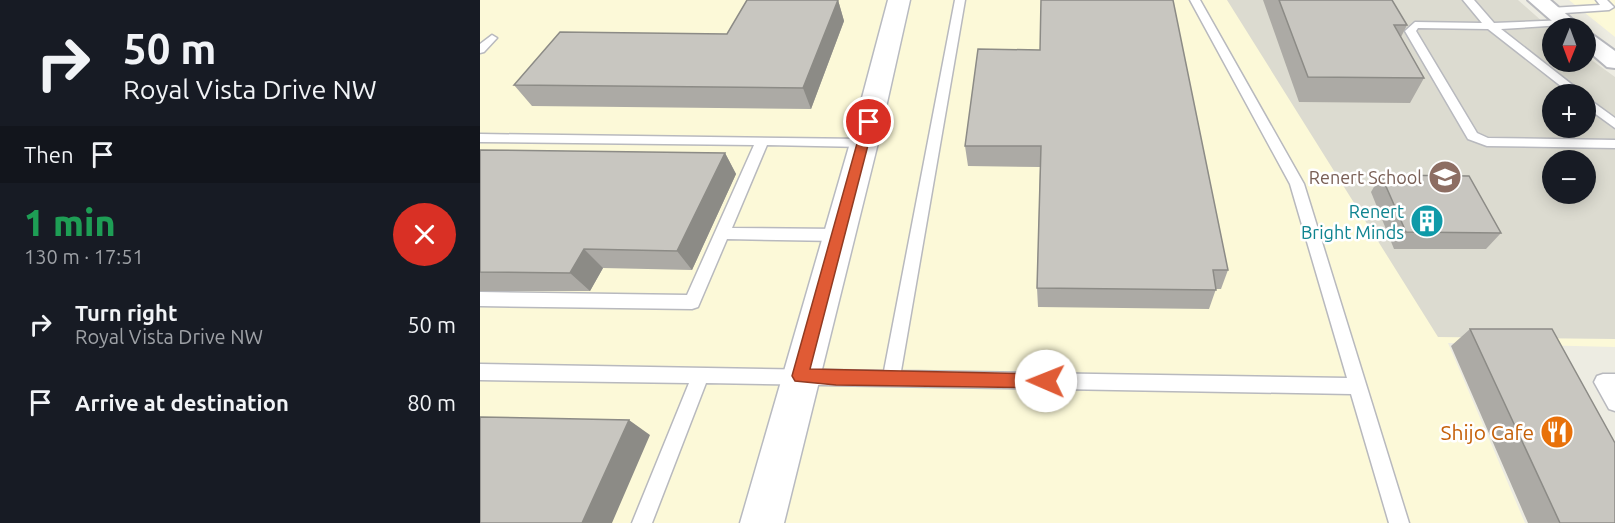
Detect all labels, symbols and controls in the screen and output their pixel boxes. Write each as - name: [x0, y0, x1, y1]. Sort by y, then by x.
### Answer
- north arrow: [1542, 18, 1596, 72]
- map controls: [1542, 18, 1596, 204]
- icon: right: [24, 24, 102, 102]
- text: 50 m: [123, 25, 217, 72]
- text: Royal Vista Drive NW: [123, 74, 377, 104]
- button: +: [1542, 84, 1596, 138]
- pin: [843, 96, 894, 147]
- icon: arrive: [852, 105, 885, 138]
- icon: arrive: [86, 138, 119, 171]
- text: Then: [24, 142, 74, 167]
- button: −: [1542, 150, 1596, 204]
- school or university icon: Renert School: [1427, 159, 1463, 195]
- place label: Renert School: [1309, 167, 1422, 187]
- place label: Renert Bright Minds: [1301, 201, 1404, 242]
- text: 1 min: [24, 202, 116, 243]
- button: close: [393, 203, 456, 266]
- building icon: Renert Bright Minds: [1409, 203, 1445, 239]
- text: 130 m · 17:51: [24, 245, 144, 268]
- text: Turn right: [75, 300, 177, 325]
- icon: right: [24, 308, 57, 341]
- text: 50 m: [407, 312, 456, 337]
- text: Royal Vista Drive NW: [75, 325, 263, 348]
- position arrow: [1014, 349, 1078, 413]
- icon: arrive: [24, 386, 57, 419]
- text: Arrive at destination: [75, 390, 289, 415]
- text: 80 m: [407, 390, 456, 415]
- restaurant icon: Shijo Cafe: [1539, 414, 1575, 450]
- place label: Shijo Cafe: [1440, 420, 1534, 444]

